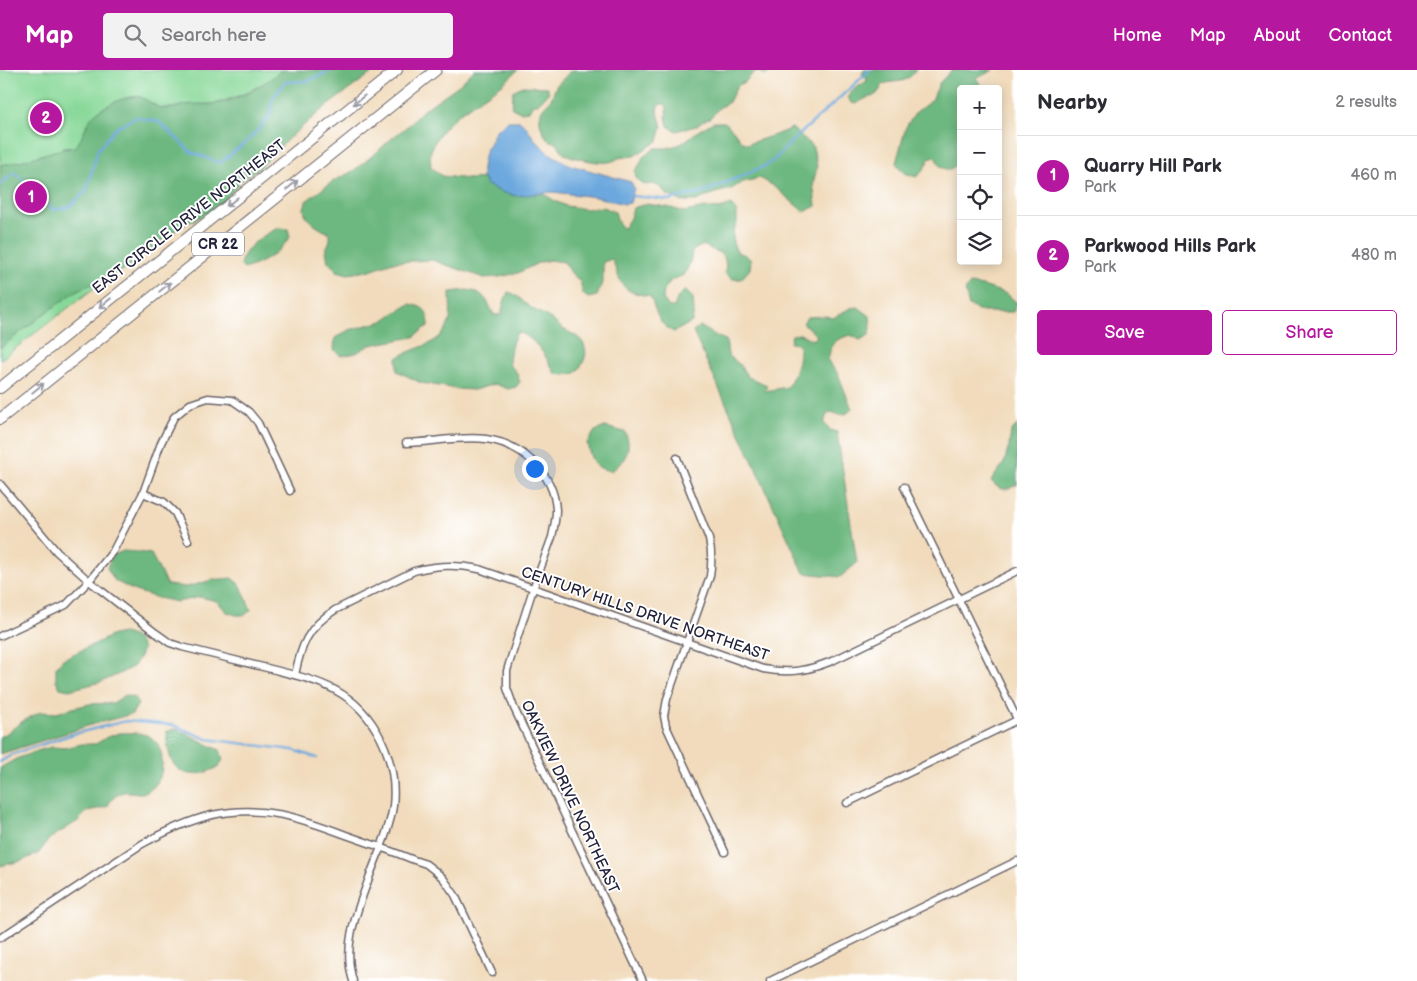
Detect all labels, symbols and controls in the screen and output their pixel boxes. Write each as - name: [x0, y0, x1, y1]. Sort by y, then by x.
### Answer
- search box: [103, 13, 453, 58]
- text: Map: [25, 21, 73, 50]
- icon: search: [121, 21, 149, 49]
- text: Search here: [161, 24, 267, 47]
- text: Home: [1113, 25, 1162, 46]
- text: Map: [1190, 25, 1226, 46]
- text: About: [1254, 25, 1301, 46]
- text: Contact: [1329, 25, 1392, 46]
- map controls: [957, 85, 1002, 265]
- button: +: [957, 85, 1002, 130]
- text: Nearby: [1037, 90, 1107, 115]
- text: 2 results: [1335, 93, 1397, 112]
- one-way arrow: [353, 95, 366, 106]
- pin: 2: [30, 99, 62, 137]
- button: −: [957, 130, 1002, 175]
- street label: EAST CIRCLE DRIVE NORTHEAST: [89, 136, 289, 298]
- text: Quarry Hill Park: [1084, 155, 1222, 178]
- text: 1: [1050, 166, 1056, 185]
- text: 460 m: [1351, 166, 1397, 185]
- button: locate: [957, 175, 1002, 220]
- pin: 1: [15, 178, 47, 216]
- text: Park: [1084, 178, 1116, 197]
- one-way arrow: [285, 179, 298, 190]
- one-way arrow: [226, 196, 239, 207]
- button: layers: [957, 220, 1002, 265]
- road number: CR 22: [192, 232, 244, 255]
- text: Parkwood Hills Park: [1084, 235, 1256, 258]
- text: 2: [1048, 246, 1058, 265]
- text: 480 m: [1351, 246, 1397, 265]
- text: Park: [1084, 258, 1116, 277]
- one-way arrow: [158, 281, 171, 292]
- one-way arrow: [99, 297, 112, 308]
- button: Save: [1037, 310, 1212, 355]
- button: Share: [1222, 310, 1397, 355]
- one-way arrow: [31, 383, 44, 394]
- your location: [522, 456, 548, 482]
- street label: CENTURY HILLS DRIVE NORTHEAST: [519, 563, 771, 665]
- street label: OAKVIEW DRIVE NORTHEAST: [517, 697, 623, 897]

